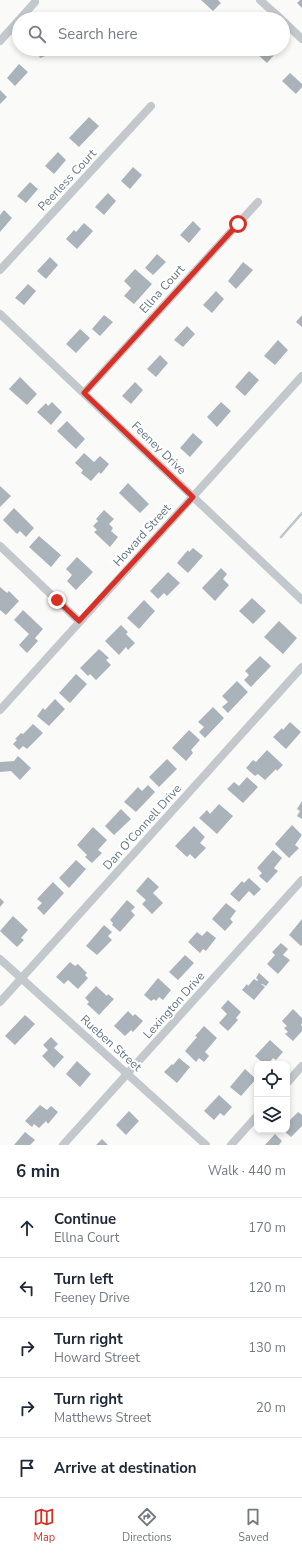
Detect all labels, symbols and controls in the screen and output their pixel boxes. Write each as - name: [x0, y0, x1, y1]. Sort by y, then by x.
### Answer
- search box: [12, 12, 290, 56]
- icon: search: [26, 23, 48, 45]
- text: Search here: [58, 24, 138, 44]
- street label: Peerless Court: [34, 145, 100, 214]
- route start: [229, 215, 247, 233]
- street label: Ellna Court: [136, 261, 189, 317]
- street label: Feeney Drive: [128, 418, 190, 478]
- street label: Howard Street: [110, 500, 175, 570]
- route end: [48, 591, 66, 609]
- street label: Dan O'Connell Drive: [99, 781, 185, 873]
- street label: Lexington Drive: [140, 968, 208, 1042]
- street label: Rueben Street: [77, 1011, 146, 1075]
- map controls: [254, 1061, 290, 1133]
- button: locate: [254, 1061, 290, 1097]
- button: layers: [254, 1097, 290, 1133]
- text: 6 min: [16, 1160, 60, 1183]
- text: Walk · 440 m: [208, 1162, 286, 1180]
- text: Continue: [54, 1209, 116, 1229]
- icon: ahead: [16, 1217, 38, 1239]
- text: 170 m: [248, 1219, 286, 1237]
- text: Ellna Court: [54, 1229, 119, 1247]
- text: Turn left: [54, 1269, 113, 1289]
- icon: left: [16, 1277, 38, 1299]
- text: 120 m: [248, 1279, 286, 1297]
- text: Feeney Drive: [54, 1289, 130, 1307]
- text: Turn right: [54, 1329, 123, 1349]
- icon: right: [16, 1337, 38, 1359]
- text: 130 m: [248, 1339, 286, 1357]
- text: Howard Street: [54, 1349, 140, 1367]
- text: Turn right: [54, 1389, 123, 1409]
- icon: right: [16, 1397, 38, 1419]
- text: 20 m: [256, 1399, 286, 1417]
- text: Matthews Street: [54, 1409, 151, 1427]
- icon: arrive: [16, 1457, 38, 1479]
- text: Arrive at destination: [54, 1458, 197, 1478]
- tab: Map: [33, 1506, 55, 1545]
- tab: Directions: [122, 1506, 172, 1545]
- tab: Saved: [238, 1506, 269, 1545]

